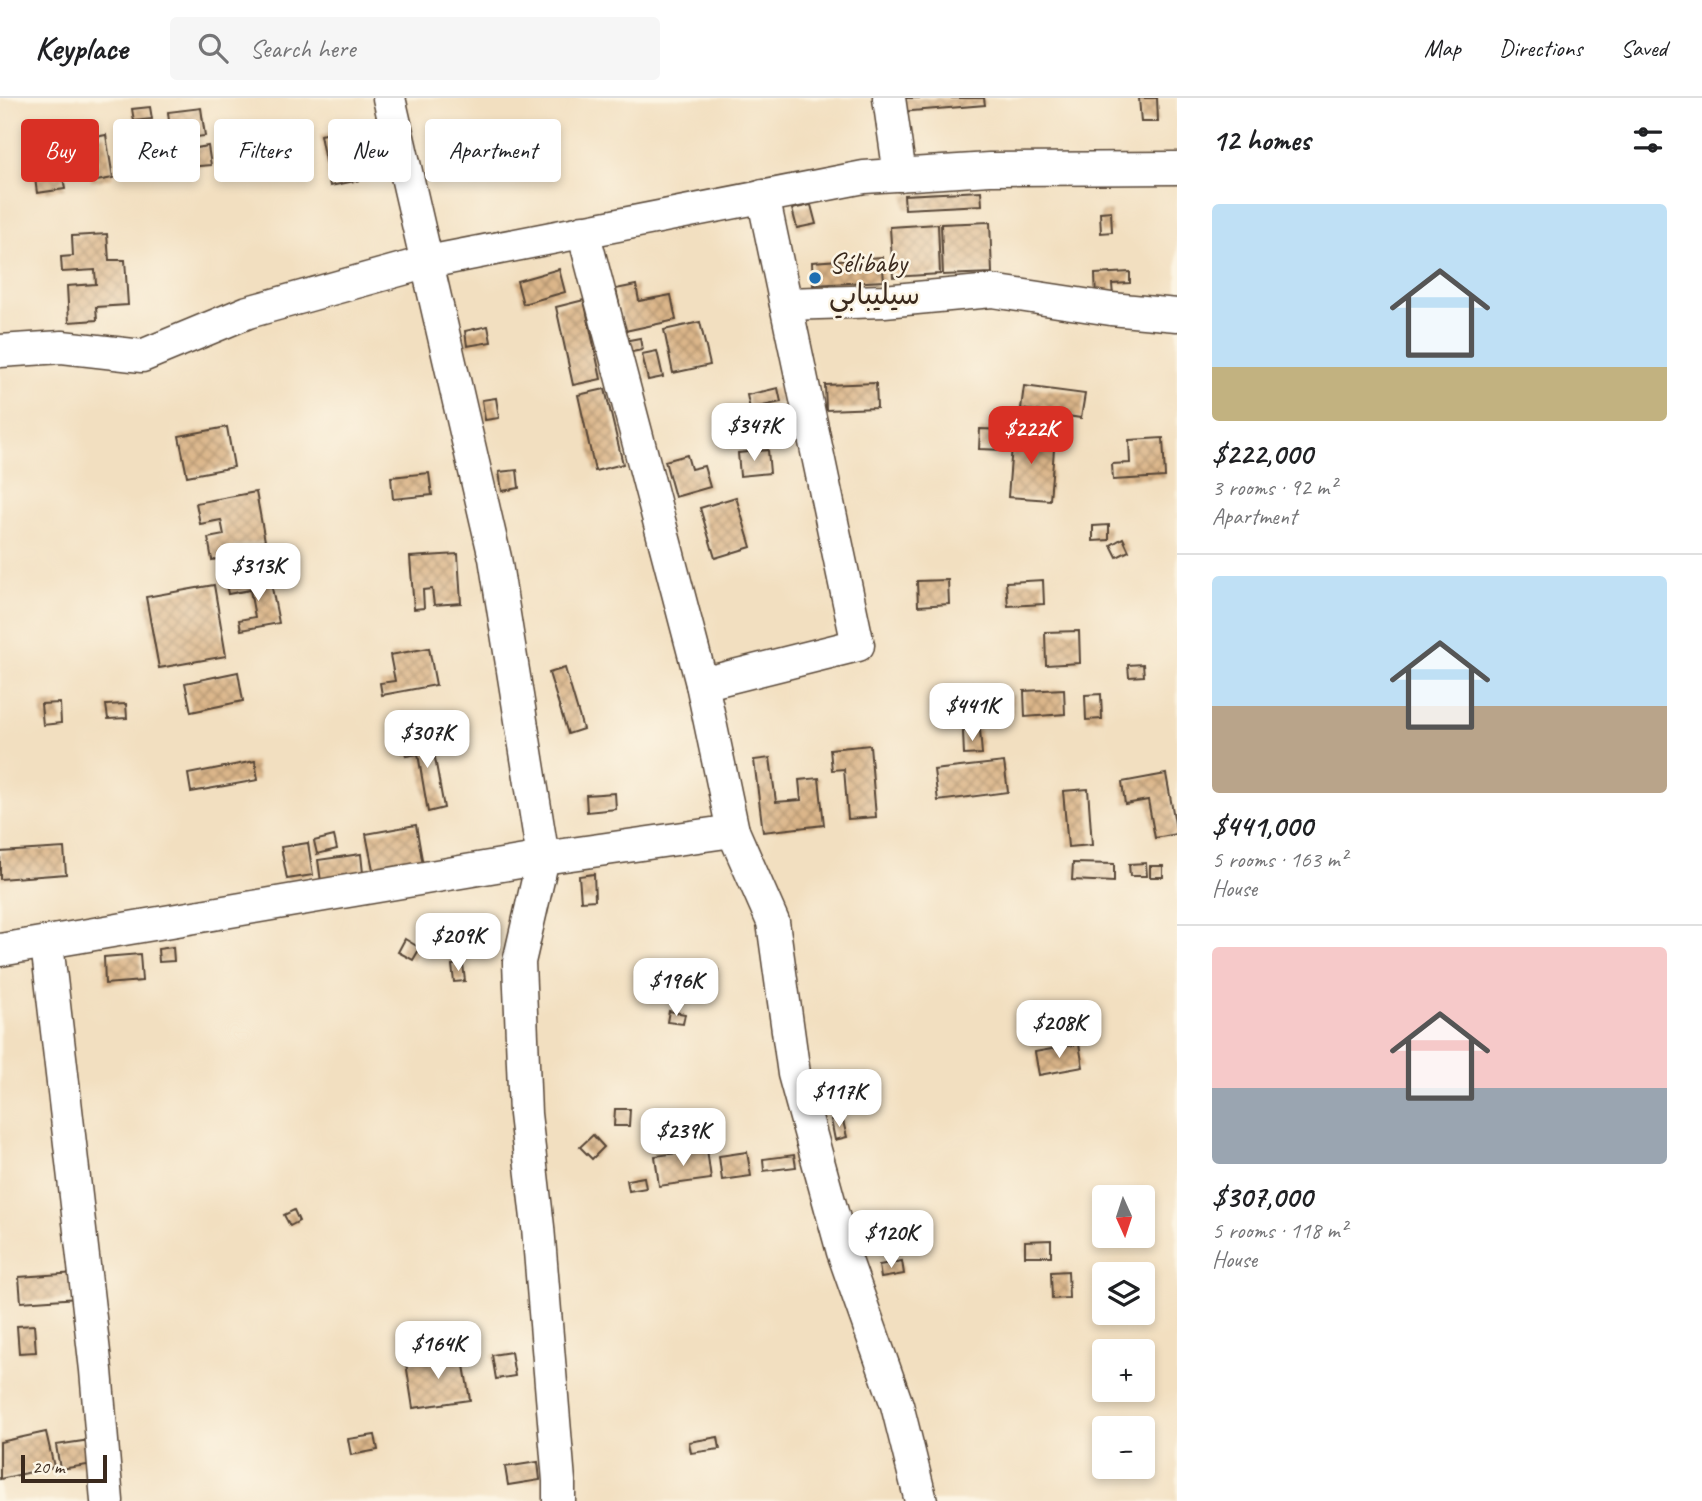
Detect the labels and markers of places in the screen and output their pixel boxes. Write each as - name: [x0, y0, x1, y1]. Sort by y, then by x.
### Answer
- place label: Sélibaby سيليبابي: [829, 245, 920, 319]
- marker: Sélibaby سيليبابي: [807, 270, 823, 286]
- pin: $347K: [705, 404, 803, 463]
- pin: $222K: [982, 406, 1080, 466]
- pin: $313K: [209, 544, 307, 603]
- pin: $441K: [923, 684, 1021, 743]
- pin: $307K: [378, 710, 476, 770]
- pin: $209K: [409, 914, 507, 973]
- pin: $196K: [627, 958, 725, 1018]
- pin: $208K: [1010, 1000, 1108, 1060]
- pin: $117K: [790, 1070, 888, 1129]
- pin: $239K: [634, 1108, 732, 1168]
- pin: $120K: [842, 1210, 940, 1270]
- pin: $164K: [389, 1322, 487, 1381]

